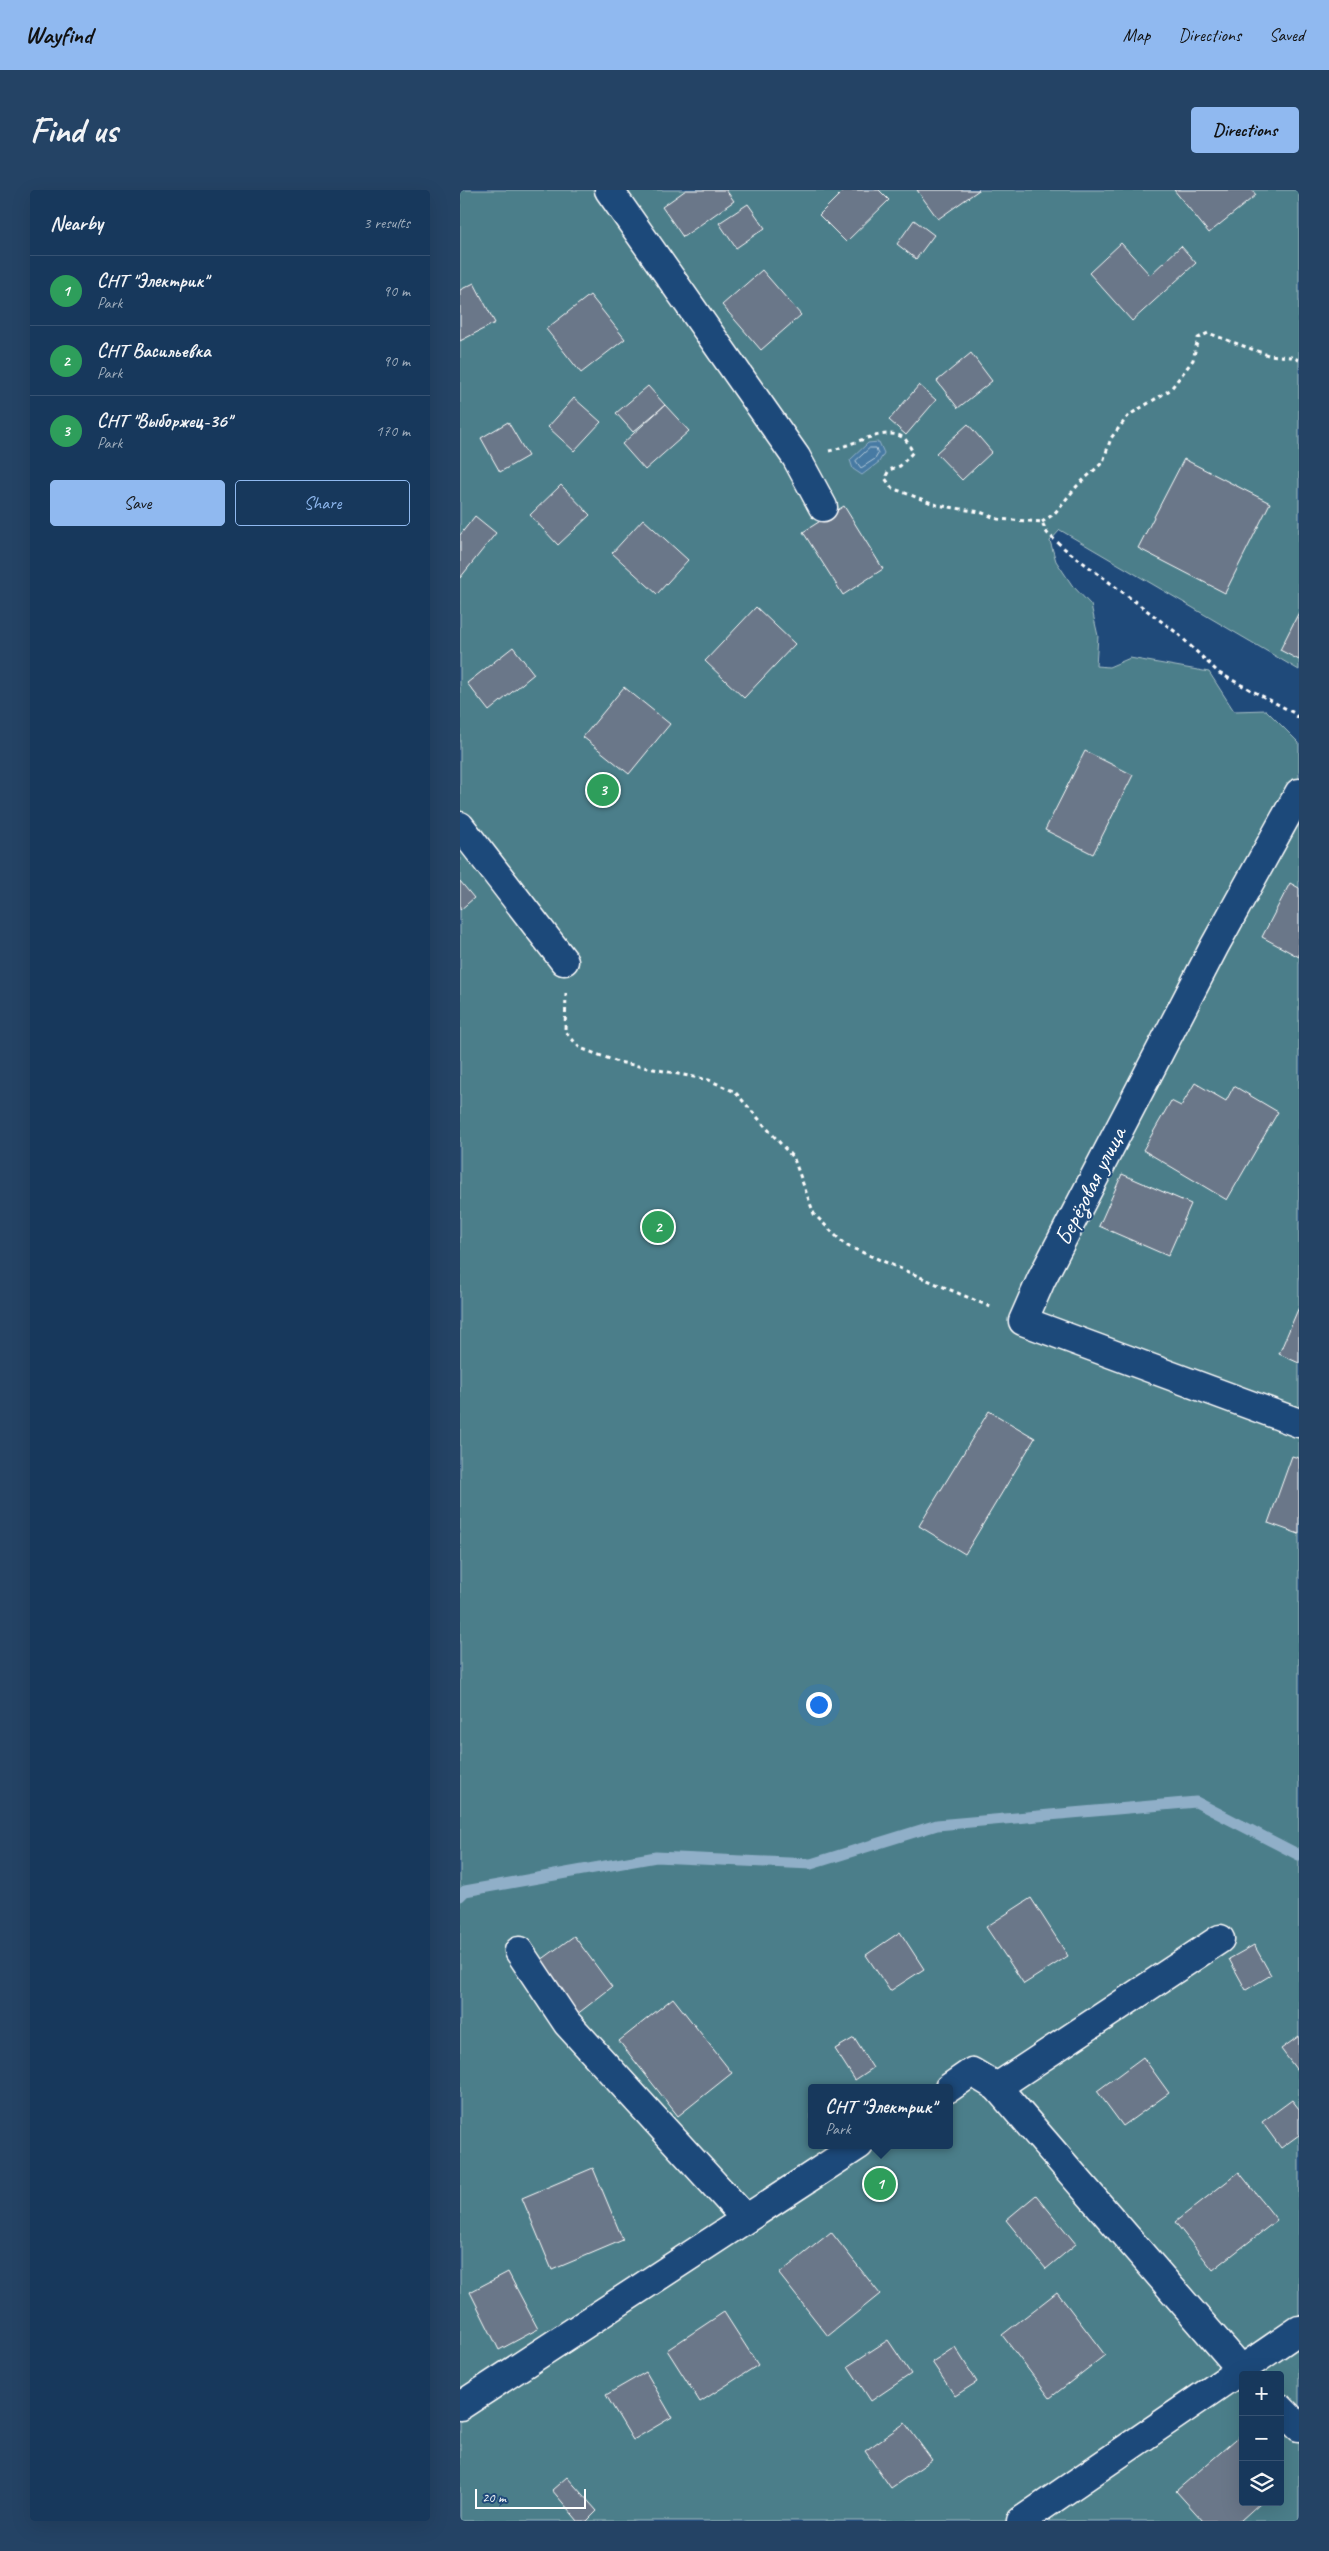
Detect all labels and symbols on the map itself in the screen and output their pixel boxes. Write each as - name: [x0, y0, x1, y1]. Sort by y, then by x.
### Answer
- pin: 3: [587, 771, 619, 809]
- street label: Берёзовая улица: [1047, 1120, 1134, 1251]
- pin: 2: [642, 1208, 674, 1246]
- your location: [806, 1692, 832, 1718]
- pin: 1: [864, 2165, 896, 2203]
- scale bar: [475, 2486, 586, 2509]

